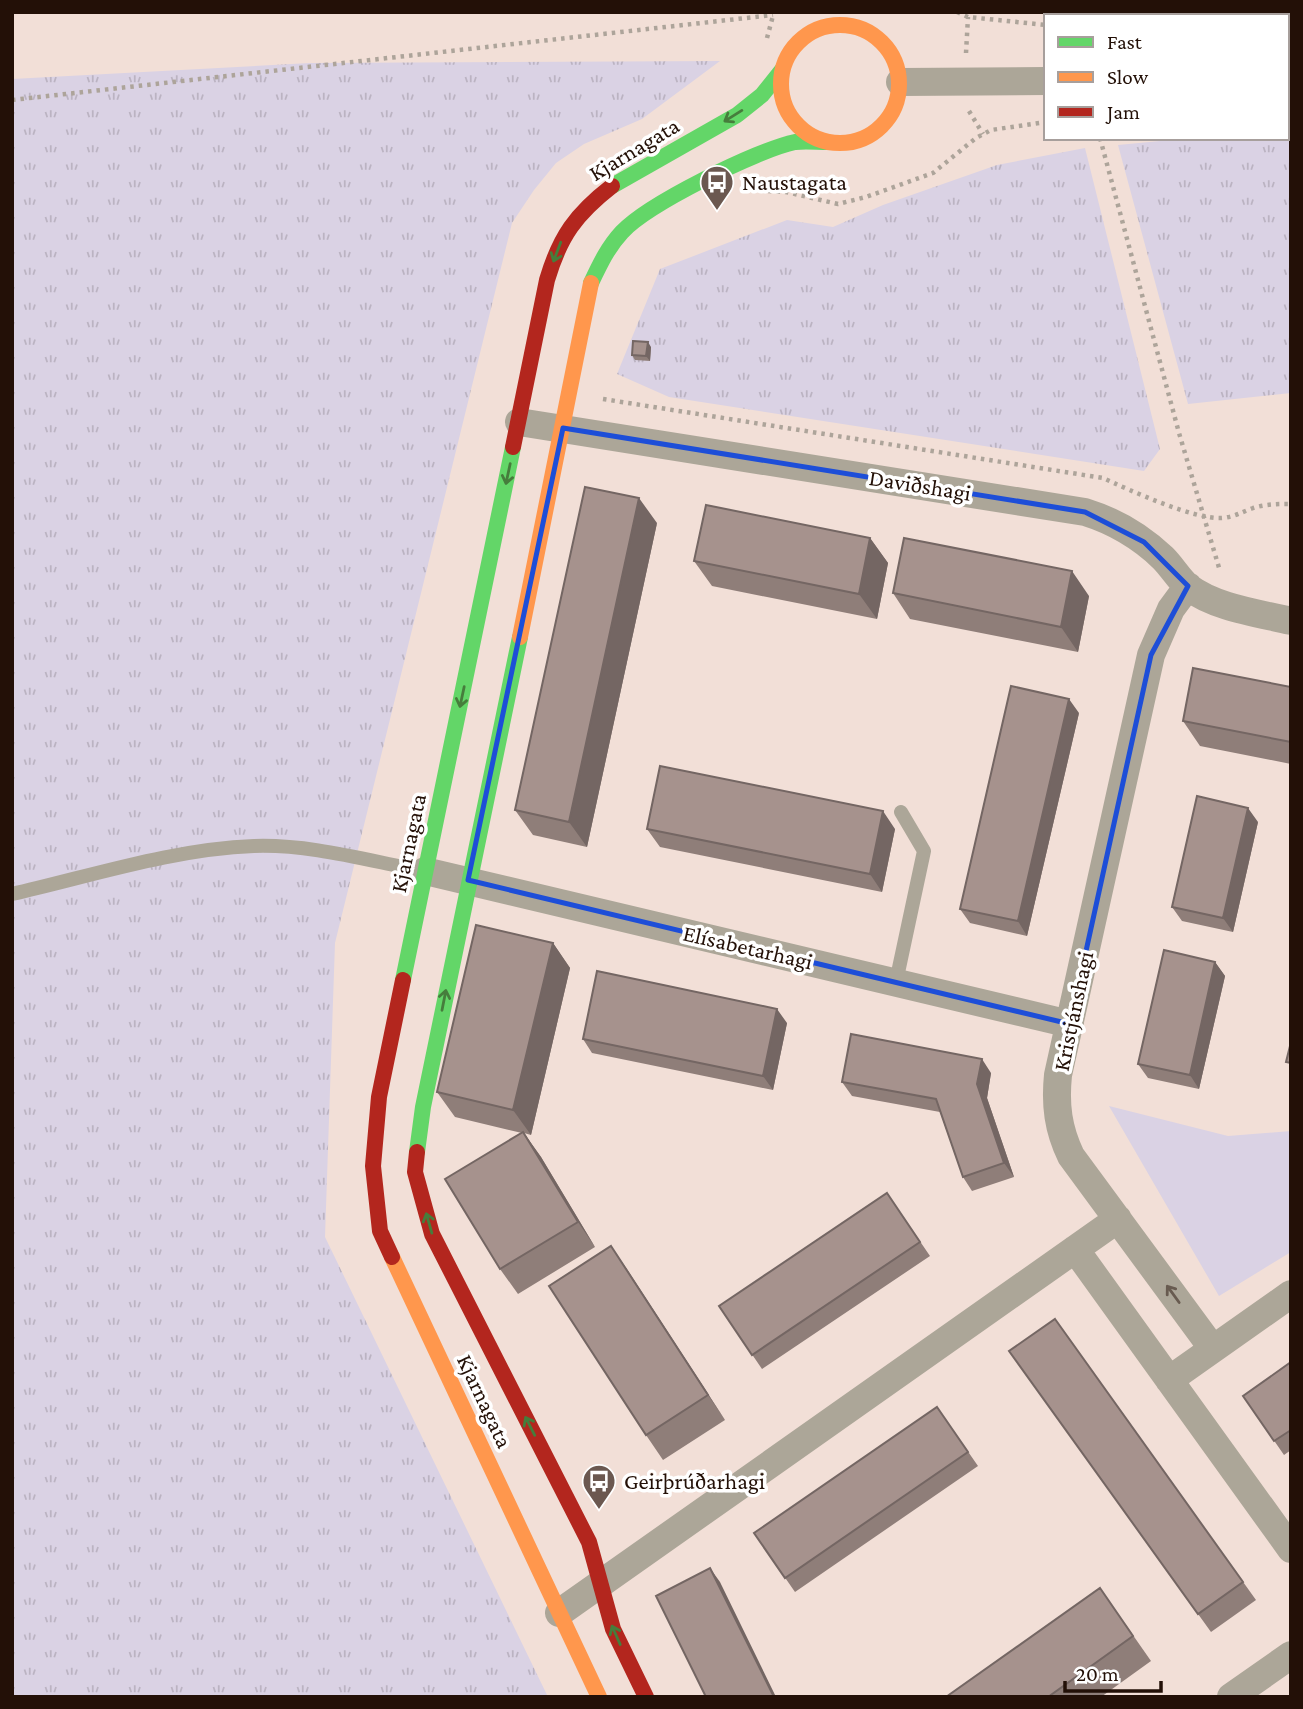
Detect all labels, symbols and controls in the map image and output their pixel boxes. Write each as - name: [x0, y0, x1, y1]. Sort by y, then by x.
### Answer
- legend: [1044, 14, 1289, 140]
- text: Fast: [1107, 30, 1143, 54]
- text: Slow: [1107, 65, 1149, 89]
- text: Jam: [1105, 100, 1140, 124]
- one-way arrow: [723, 110, 743, 124]
- street label: Kjarnagata: [584, 112, 684, 186]
- bus stop icon: Naustagata: [698, 163, 736, 212]
- place label: Naustagata: [742, 169, 847, 195]
- one-way arrow: [549, 241, 562, 262]
- one-way arrow: [501, 462, 514, 485]
- street label: Daviðshagi: [867, 464, 973, 506]
- one-way arrow: [454, 685, 468, 708]
- street label: Kjarnagata: [385, 791, 431, 895]
- street label: Elísabetarhagi: [681, 919, 815, 975]
- street label: Kristjánshagi: [1048, 949, 1098, 1073]
- one-way arrow: [438, 989, 452, 1012]
- one-way arrow: [422, 1212, 435, 1234]
- one-way arrow: [1165, 1285, 1180, 1304]
- street label: Kjarnagata: [452, 1350, 518, 1452]
- one-way arrow: [523, 1416, 537, 1437]
- bus stop icon: Geirþrúðarhagi: [580, 1462, 618, 1511]
- place label: Geirþrúðarhagi: [624, 1468, 765, 1494]
- one-way arrow: [609, 1625, 622, 1647]
- scale bar: [1065, 1650, 1161, 1694]
- text: 20 m: [1076, 1662, 1119, 1686]

